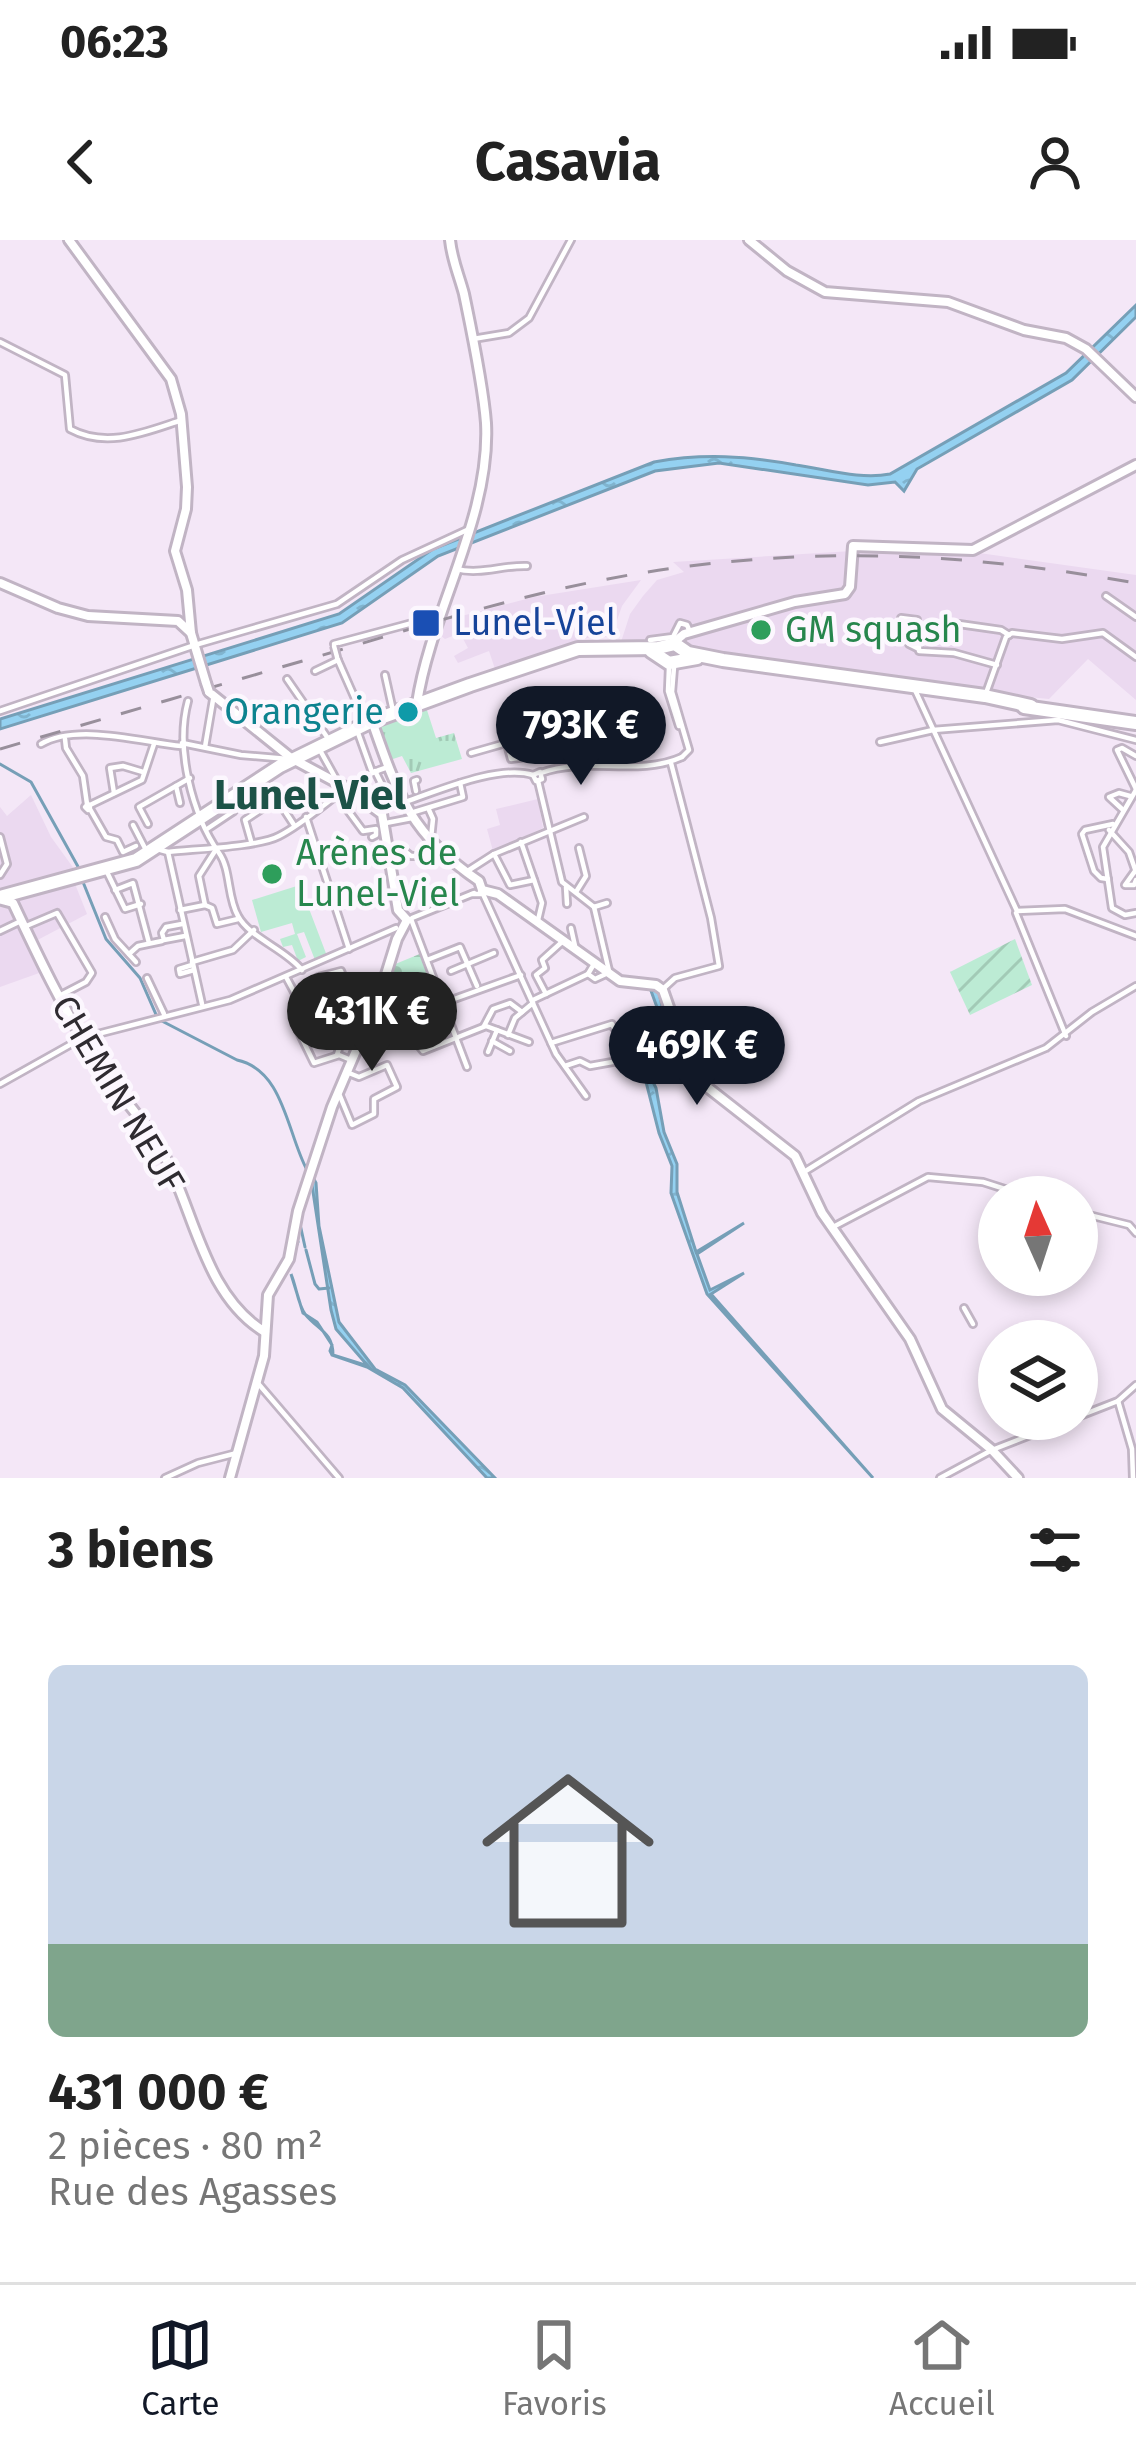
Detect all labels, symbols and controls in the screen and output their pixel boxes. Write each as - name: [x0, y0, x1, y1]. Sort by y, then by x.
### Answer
- text: 06:23: [60, 15, 169, 69]
- icon: back: [48, 129, 114, 195]
- icon: person: [1022, 129, 1088, 195]
- text: Casavia: [475, 130, 661, 194]
- place label: Lunel-Viel: [453, 601, 616, 645]
- marker: Lunel-Viel: [410, 607, 442, 639]
- place label: GM squash: [785, 608, 962, 652]
- marker: GM squash: [748, 617, 774, 643]
- pin: 793K €: [483, 686, 679, 788]
- place label: Orangerie: [224, 690, 384, 734]
- marker: Orangerie: [395, 699, 421, 725]
- text: 793K €: [523, 702, 639, 748]
- district label: Lunel-Viel: [214, 770, 407, 820]
- place label: Arènes de Lunel-Viel: [296, 831, 459, 916]
- marker: Arènes de Lunel-Viel: [259, 861, 285, 887]
- pin: 431K €: [274, 972, 470, 1074]
- street label: CHEMIN NEUF: [42, 988, 194, 1200]
- text: 431K €: [314, 988, 430, 1034]
- pin: 469K €: [599, 1006, 795, 1108]
- text: 469K €: [636, 1022, 758, 1068]
- north arrow: [978, 1176, 1098, 1296]
- map controls: [978, 1176, 1098, 1440]
- button: layers: [978, 1320, 1098, 1440]
- icon: filters: [1022, 1517, 1088, 1583]
- text: 3 biens: [48, 1519, 214, 1581]
- icon: home: [460, 1743, 676, 1959]
- text: 431 000 €: [48, 2061, 269, 2123]
- text: 2 pièces · 80 m²: [48, 2123, 323, 2169]
- text: Rue des Agasses: [48, 2169, 337, 2215]
- tab: Carte: [141, 2312, 220, 2424]
- tab: Favoris: [502, 2312, 607, 2424]
- tab: Accueil: [889, 2312, 995, 2424]

